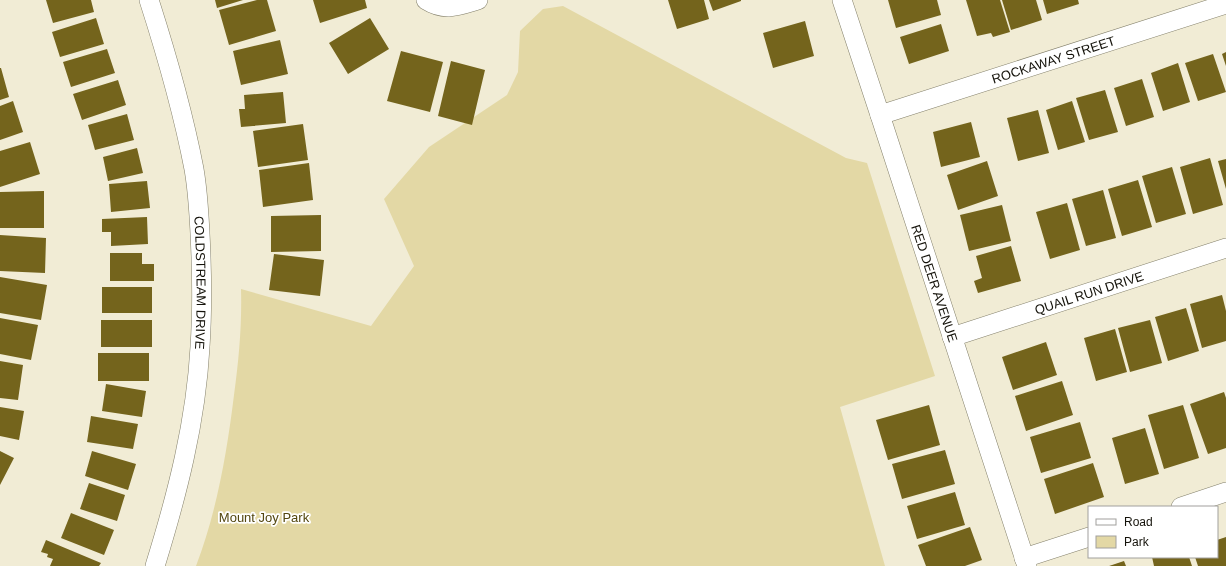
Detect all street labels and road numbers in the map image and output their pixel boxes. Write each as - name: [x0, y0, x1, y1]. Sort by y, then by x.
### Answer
- street label: ROCKAWAY STREET: [990, 33, 1117, 87]
- street label: COLDSTREAM DRIVE: [191, 215, 209, 350]
- street label: RED DEER AVENUE: [908, 223, 961, 344]
- street label: QUAIL RUN DRIVE: [1033, 268, 1146, 318]

